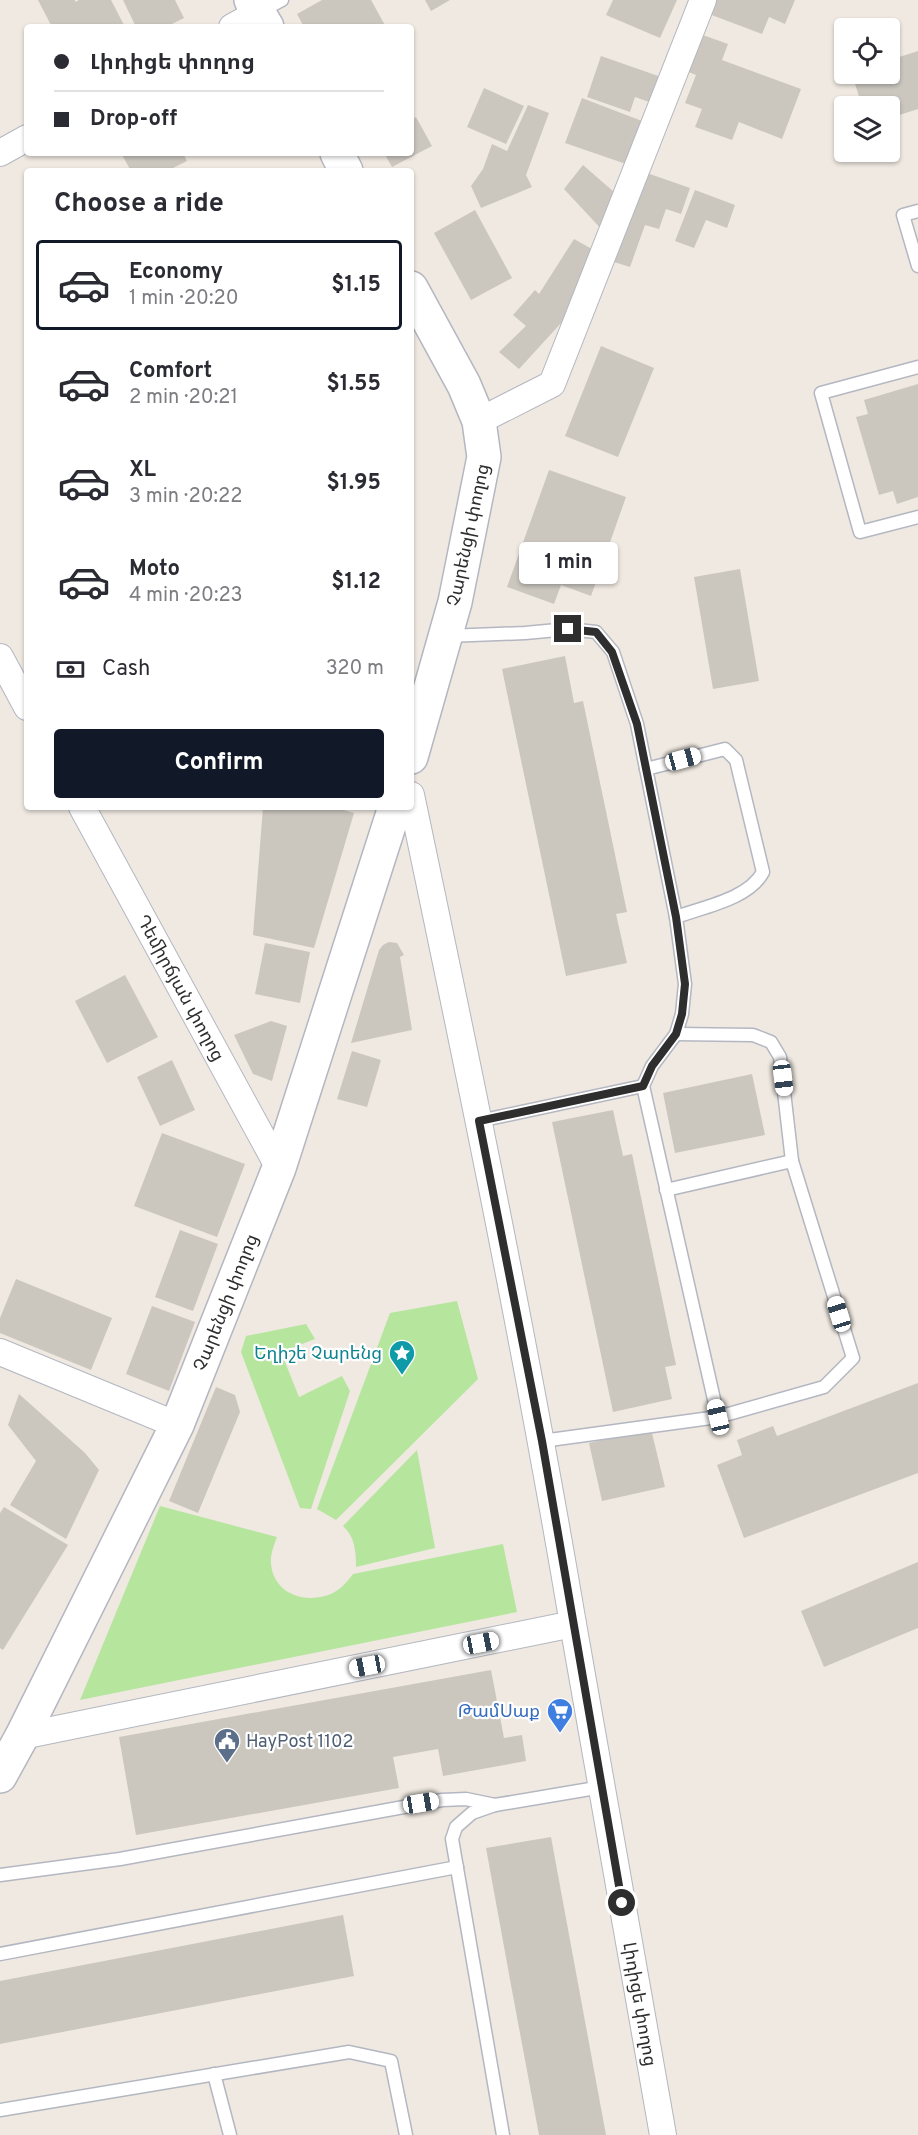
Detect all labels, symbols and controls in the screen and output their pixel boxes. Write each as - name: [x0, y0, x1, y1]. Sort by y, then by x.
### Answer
- map controls: [834, 18, 900, 162]
- button: locate: [834, 18, 900, 84]
- text: Լիդիցե փողոց: [90, 50, 255, 77]
- button: layers: [834, 96, 900, 162]
- text: Drop-off: [90, 106, 177, 133]
- text: Choose a ride: [54, 187, 224, 221]
- icon: car: [57, 258, 111, 312]
- text: Economy: [129, 259, 223, 286]
- text: $1.15: [331, 272, 381, 299]
- text: 1 min · 20:20: [129, 286, 239, 312]
- icon: car: [57, 357, 111, 411]
- text: Comfort: [129, 358, 212, 385]
- text: $1.55: [327, 371, 381, 398]
- text: 2 min · 20:21: [129, 385, 238, 411]
- icon: car: [57, 456, 111, 510]
- text: XL: [129, 457, 156, 484]
- street label: Չարենցի փողոց: [443, 462, 496, 609]
- text: $1.95: [327, 470, 381, 497]
- text: 3 min · 20:22: [129, 484, 242, 510]
- callout: 1 min: [518, 542, 618, 584]
- text: 1 min: [544, 550, 593, 576]
- icon: car: [57, 555, 111, 609]
- text: Moto: [129, 556, 180, 583]
- text: $1.12: [331, 569, 381, 596]
- text: 4 min · 20:23: [129, 583, 243, 609]
- route end: [554, 615, 581, 642]
- icon: cash: [54, 653, 87, 686]
- text: Cash: [102, 656, 151, 683]
- text: 320 m: [326, 656, 384, 682]
- button: Confirm: [54, 729, 384, 798]
- car: [663, 746, 703, 772]
- street label: Դեմիրճյան փողոց: [130, 911, 229, 1066]
- car: [772, 1059, 794, 1097]
- street label: Չարենցի փողոց: [190, 1231, 265, 1375]
- car: [825, 1294, 853, 1334]
- place icon: Եղիշե Չարենց: [387, 1338, 417, 1376]
- place label: Եղիշե Չարենց: [254, 1343, 382, 1366]
- car: [705, 1397, 731, 1437]
- car: [462, 1631, 500, 1655]
- car: [348, 1654, 386, 1678]
- supermarket icon: ԹամՍաք: [545, 1696, 575, 1734]
- place label: ԹամՍաք: [458, 1701, 540, 1724]
- public building icon: HayPost 1102: [212, 1726, 242, 1764]
- place label: HayPost 1102: [246, 1731, 354, 1754]
- car: [402, 1791, 440, 1815]
- route start: [608, 1889, 635, 1916]
- street label: Լիդիցե փողոց: [616, 1941, 661, 2068]

